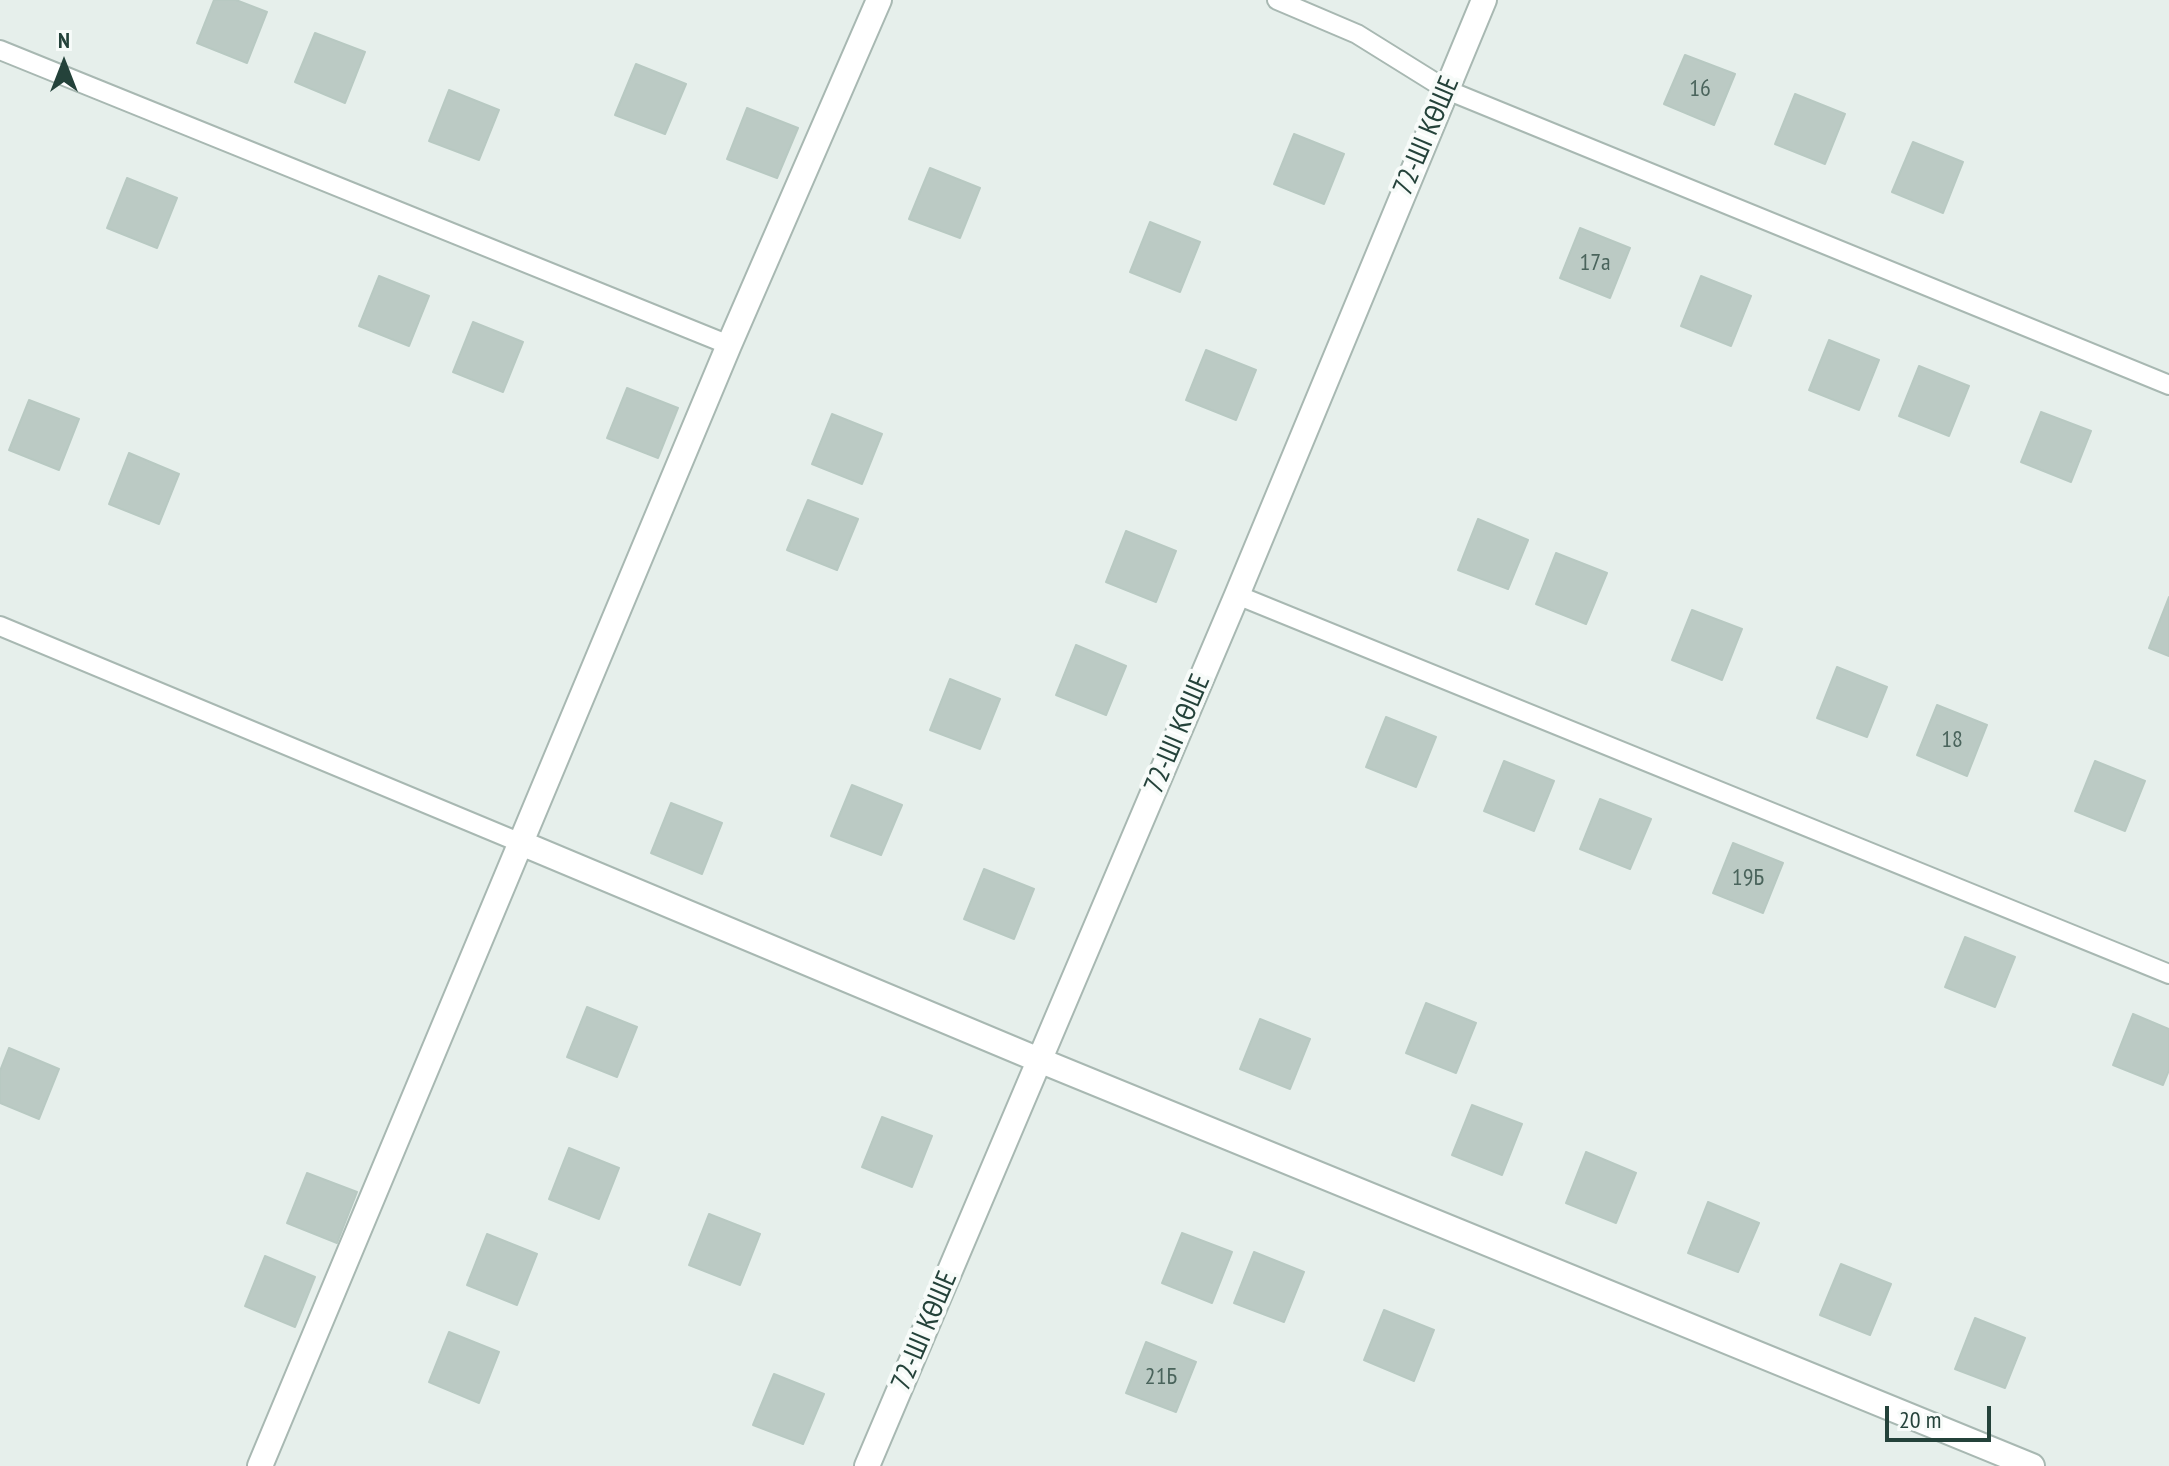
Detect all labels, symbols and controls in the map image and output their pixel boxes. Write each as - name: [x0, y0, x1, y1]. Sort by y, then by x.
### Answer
- north arrow: [24, 24, 104, 104]
- text: N: [58, 26, 70, 54]
- street label: 72-ШІ КӨШЕ: [1387, 72, 1467, 200]
- house number: 16: [1689, 75, 1711, 103]
- house number: 17а: [1579, 249, 1611, 277]
- street label: 72-ШІ КӨШЕ: [1138, 670, 1218, 798]
- house number: 18: [1941, 726, 1963, 754]
- house number: 19Б: [1732, 864, 1764, 892]
- street label: 72-ШІ КӨШЕ: [885, 1267, 965, 1395]
- house number: 21Б: [1145, 1363, 1177, 1391]
- scale bar: [1889, 1390, 1995, 1440]
- text: 20 m: [1899, 1404, 1941, 1435]

